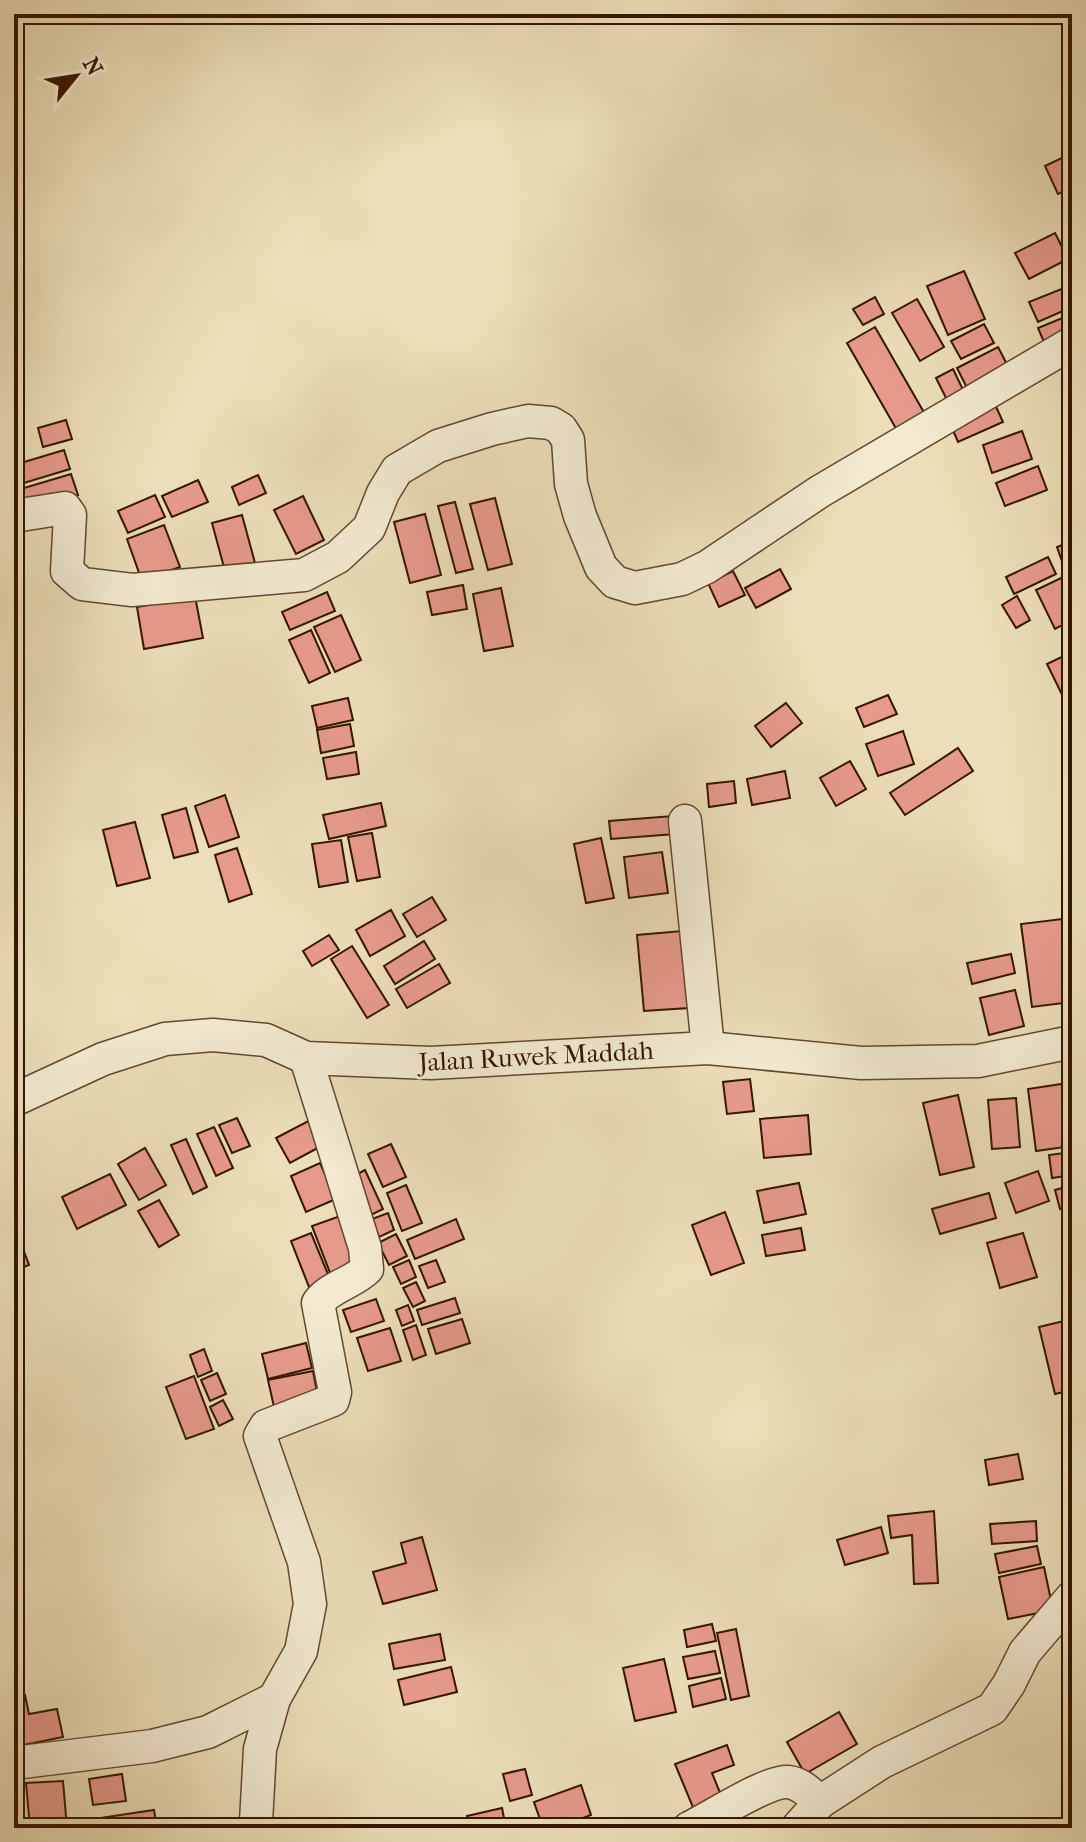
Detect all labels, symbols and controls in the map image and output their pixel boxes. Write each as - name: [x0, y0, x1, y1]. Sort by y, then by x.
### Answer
- north arrow: [36, 36, 116, 116]
- text: N: [77, 53, 108, 80]
- street label: Jalan Ruwek Maddah: [416, 1035, 655, 1078]

